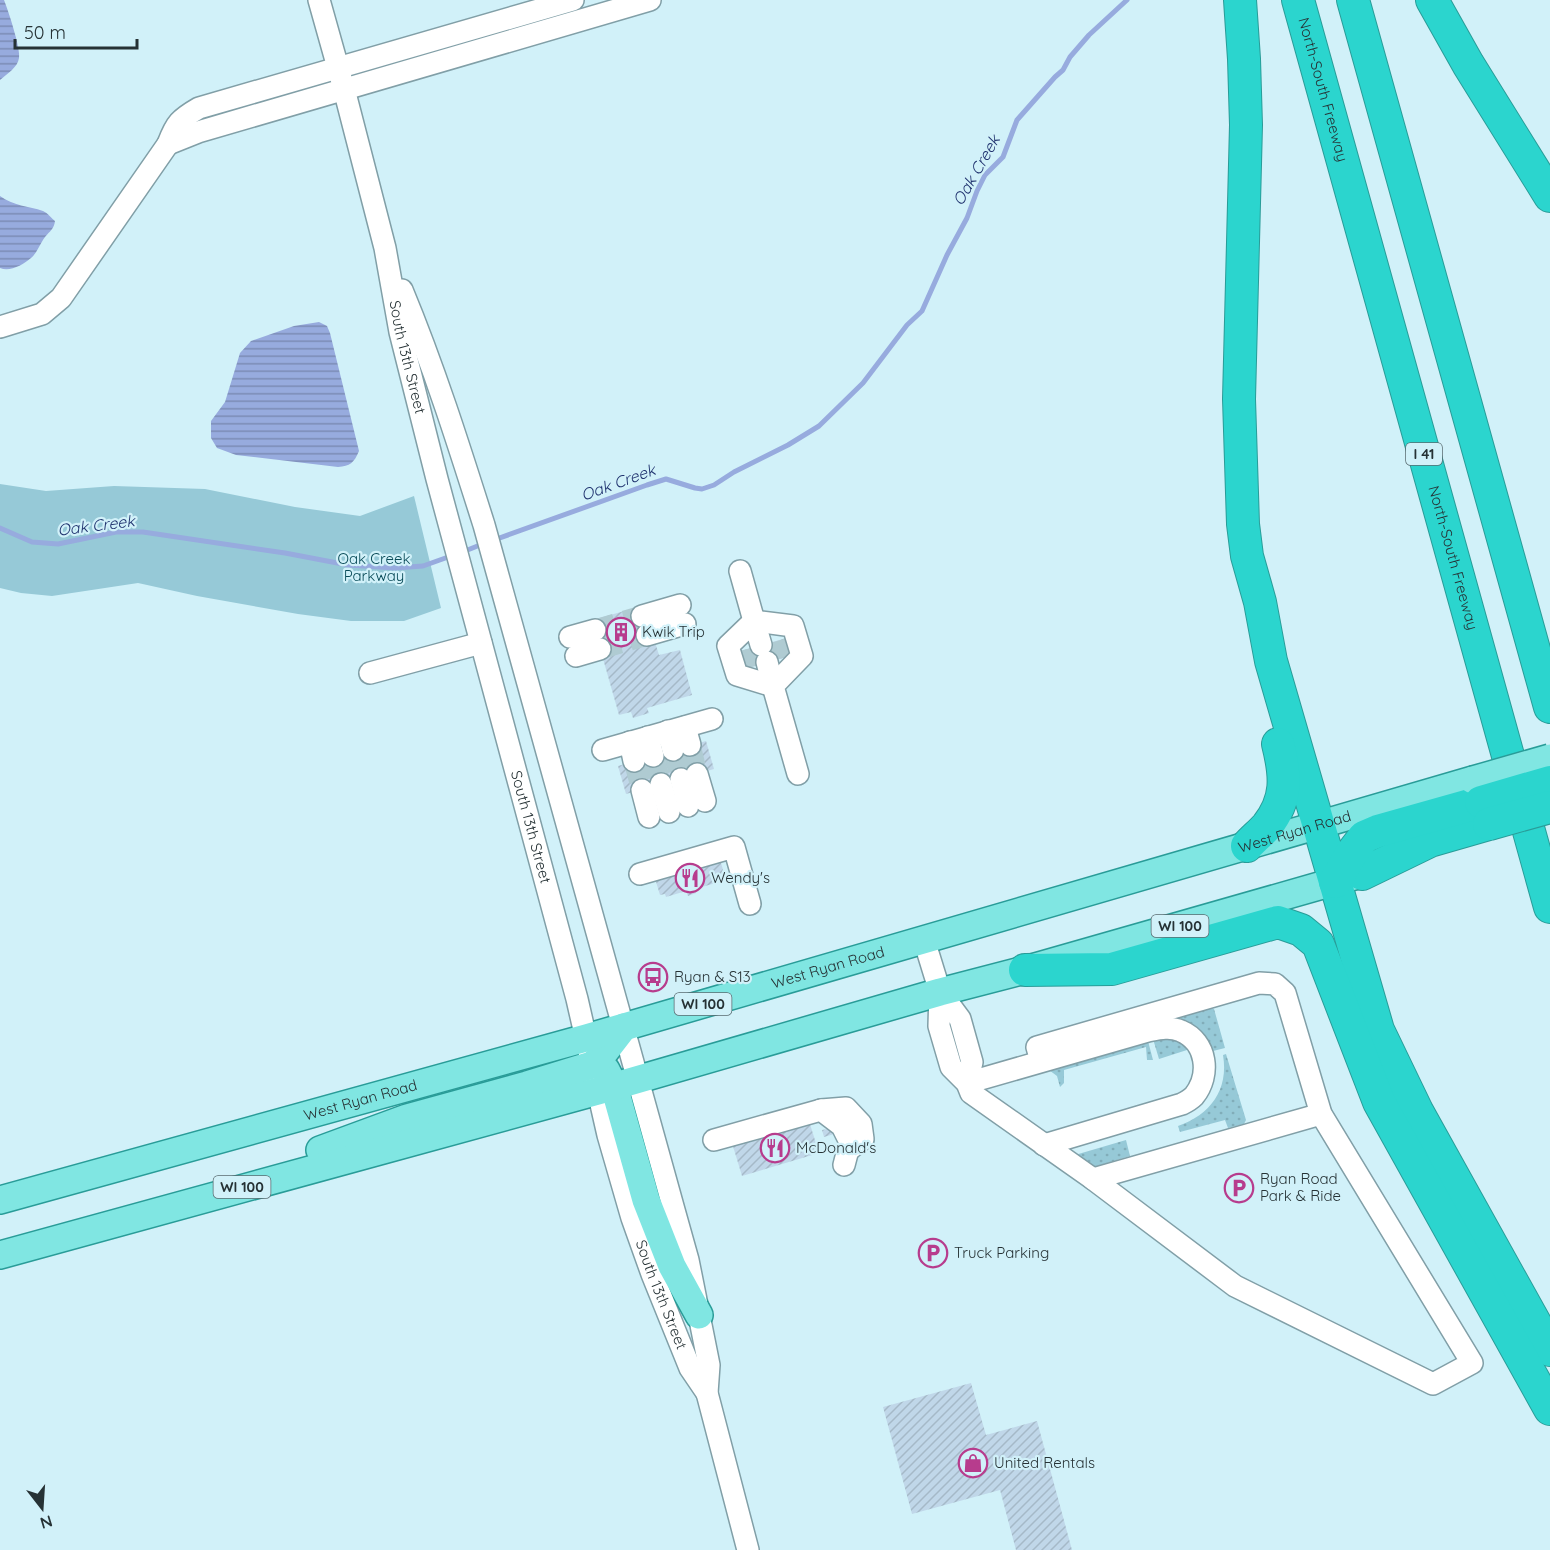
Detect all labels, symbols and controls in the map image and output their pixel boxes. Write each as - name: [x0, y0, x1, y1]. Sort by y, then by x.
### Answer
- scale bar: [15, 12, 136, 50]
- street label: North-South Freeway: [1294, 15, 1352, 164]
- text: 50 m: [24, 21, 66, 44]
- water label: Oak Creek: [948, 130, 1005, 209]
- street label: South 13th Street: [386, 299, 430, 416]
- road number: I 41: [1406, 443, 1442, 465]
- water label: Oak Creek: [578, 459, 659, 505]
- street label: North-South Freeway: [1424, 484, 1483, 632]
- water label: Oak Creek: [56, 510, 137, 540]
- park label: Oak Creek Parkway: [338, 549, 410, 585]
- building icon: Kwik Trip: [605, 616, 637, 648]
- place label: Kwik Trip: [642, 622, 705, 641]
- street label: South 13th Street: [507, 768, 555, 885]
- street label: West Ryan Road: [1236, 806, 1353, 857]
- restaurant icon: Wendy's: [674, 862, 706, 894]
- place label: Wendy's: [711, 868, 770, 887]
- road number: WI 100: [1152, 915, 1208, 937]
- street label: West Ryan Road: [769, 942, 887, 993]
- bus stop icon: Ryan & S13: [637, 961, 669, 993]
- place label: Ryan & S13: [674, 967, 751, 986]
- road number: WI 100: [674, 993, 732, 1015]
- street label: West Ryan Road: [302, 1075, 419, 1125]
- restaurant icon: McDonald's: [759, 1132, 791, 1164]
- place label: McDonald's: [796, 1138, 876, 1157]
- place label: Ryan Road Park & Ride: [1260, 1169, 1341, 1205]
- parking icon: Ryan Road Park & Ride: [1223, 1172, 1255, 1204]
- road number: WI 100: [214, 1176, 270, 1198]
- street label: South 13th Street: [632, 1237, 691, 1352]
- parking icon: Truck Parking: [917, 1237, 949, 1269]
- place label: Truck Parking: [954, 1243, 1049, 1262]
- shop icon: United Rentals: [957, 1447, 989, 1479]
- place label: United Rentals: [994, 1453, 1095, 1472]
- north arrow: [12, 1478, 72, 1538]
- text: N: [38, 1511, 55, 1534]

